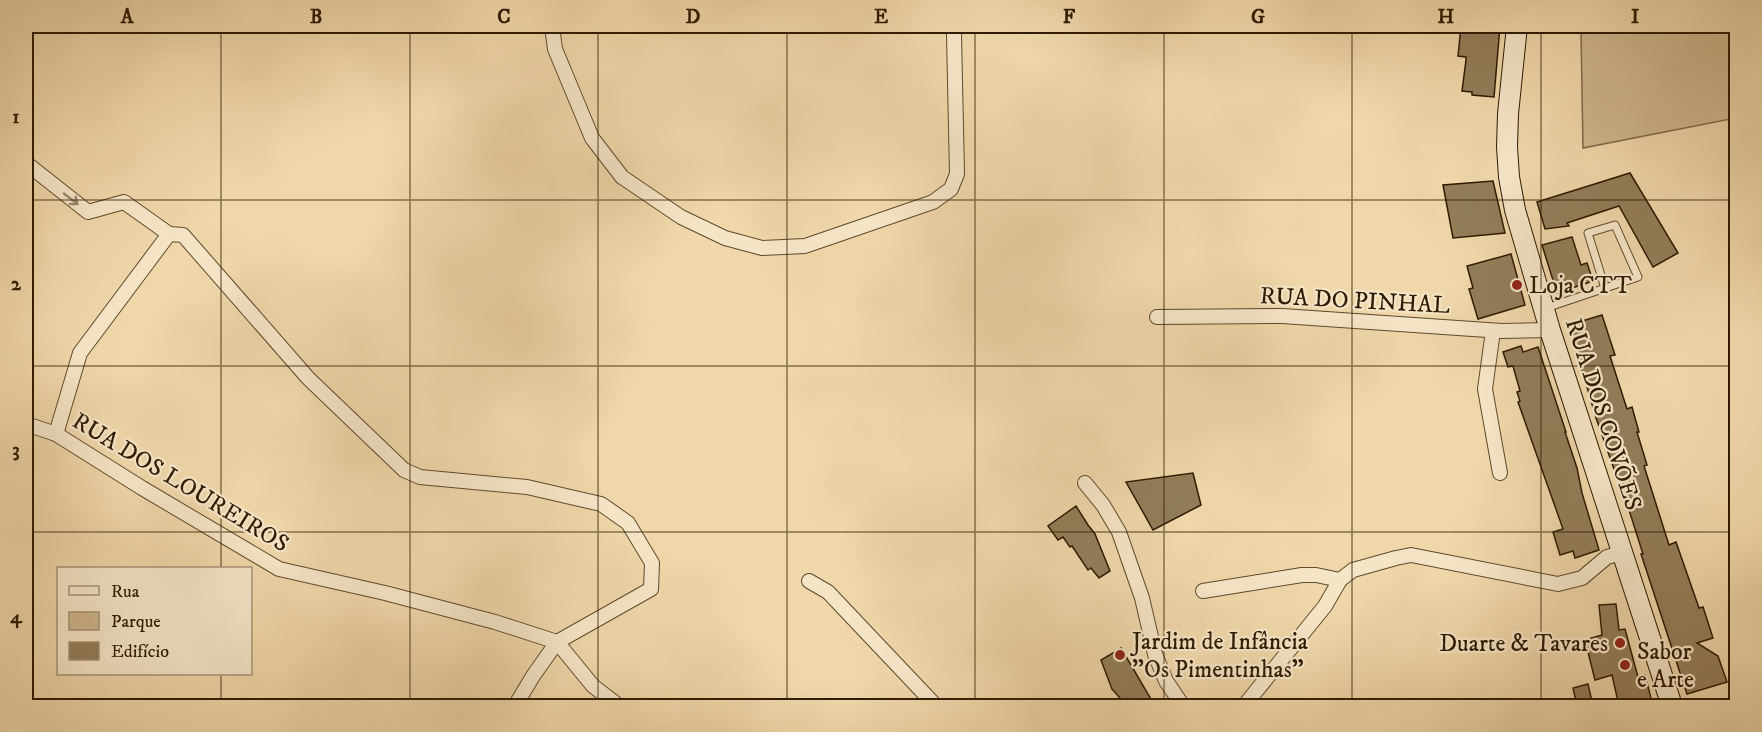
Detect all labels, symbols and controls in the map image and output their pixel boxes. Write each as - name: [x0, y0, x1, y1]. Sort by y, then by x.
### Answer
- text: A: [120, 5, 135, 30]
- text: B: [310, 5, 322, 30]
- text: C: [497, 5, 511, 30]
- text: D: [686, 5, 701, 30]
- text: E: [874, 5, 888, 30]
- text: F: [1063, 5, 1076, 30]
- text: G: [1251, 5, 1265, 30]
- text: H: [1438, 5, 1455, 30]
- text: I: [1631, 5, 1639, 30]
- text: 1: [12, 105, 20, 130]
- one-way arrow: [63, 193, 79, 206]
- place label: Loja CTT: [1529, 271, 1632, 301]
- text: 2: [11, 272, 22, 297]
- marker: Loja CTT: [1510, 278, 1524, 292]
- street label: RUA DO PINHAL: [1259, 281, 1451, 321]
- street label: RUA DOS COVÕES: [1558, 314, 1649, 514]
- street label: RUA DOS LOUREIROS: [67, 406, 294, 559]
- text: 3: [12, 438, 20, 463]
- legend: [57, 567, 252, 675]
- text: Rua: [111, 581, 140, 603]
- text: 4: [10, 605, 23, 630]
- text: Parque: [111, 611, 161, 633]
- place label: Jardim de Infância "Os Pimentinhas": [1130, 627, 1309, 685]
- place label: Duarte & Tavares: [1439, 629, 1608, 659]
- marker: Duarte & Tavares: [1613, 636, 1627, 650]
- place label: Sabor e Arte: [1637, 637, 1694, 695]
- text: Edifício: [111, 641, 169, 663]
- marker: Jardim de Infância "Os Pimentinhas": [1113, 648, 1127, 662]
- marker: Sabor e Arte: [1618, 658, 1632, 672]

